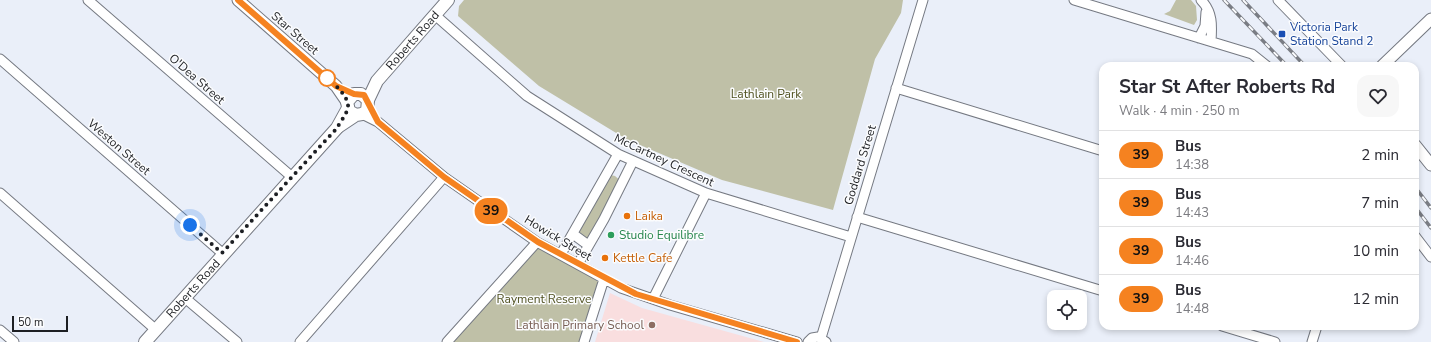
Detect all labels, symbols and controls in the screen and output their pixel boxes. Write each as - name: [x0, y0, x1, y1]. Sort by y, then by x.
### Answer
- street label: Roberts Road: [382, 7, 443, 73]
- street label: Star Street: [268, 8, 323, 59]
- place label: Victoria Park Station Stand 2: [1289, 19, 1374, 49]
- marker: Victoria Park Station Stand 2: [1277, 29, 1287, 39]
- street label: O'Dea Street: [166, 50, 229, 108]
- unlabelled marker: [318, 69, 336, 87]
- text: Star St After Roberts Rd: [1119, 74, 1335, 100]
- button: heart: [1357, 75, 1399, 117]
- park label: Lathlain Park: [731, 86, 802, 102]
- text: Walk · 4 min · 250 m: [1119, 102, 1240, 120]
- street label: Weston Street: [84, 115, 154, 179]
- street label: Goddard Street: [840, 122, 880, 207]
- street label: McCartney Crescent: [611, 130, 717, 191]
- text: Bus: [1175, 136, 1201, 156]
- text: 39: [1133, 145, 1149, 164]
- text: 2 min: [1361, 145, 1399, 165]
- text: 14:38: [1175, 156, 1209, 174]
- text: Bus: [1175, 184, 1201, 204]
- text: 39: [1133, 193, 1149, 212]
- text: 7 min: [1361, 193, 1399, 213]
- line badge: 39: [473, 198, 509, 224]
- text: 39: [483, 201, 499, 220]
- text: 14:43: [1175, 204, 1209, 222]
- place label: Laika: [635, 208, 663, 224]
- marker: Laika: [622, 211, 632, 221]
- street label: Howick Street: [521, 212, 595, 265]
- your location: [180, 215, 200, 235]
- place label: Studio Equilibre: [619, 227, 704, 243]
- marker: Studio Equilibre: [606, 230, 616, 240]
- text: Bus: [1175, 232, 1201, 252]
- text: 39: [1133, 241, 1149, 260]
- text: 10 min: [1352, 241, 1399, 261]
- place label: Kettle Cafe: [613, 250, 672, 266]
- text: 14:46: [1175, 252, 1209, 270]
- marker: Kettle Cafe: [600, 253, 610, 263]
- street label: Roberts Road: [163, 256, 224, 321]
- text: Bus: [1175, 280, 1201, 300]
- text: 39: [1133, 289, 1149, 308]
- text: 12 min: [1352, 289, 1399, 309]
- map controls: [1047, 290, 1087, 330]
- button: locate: [1047, 290, 1087, 330]
- park label: Rayment Reserve: [497, 291, 591, 307]
- text: 14:48: [1175, 300, 1209, 318]
- scale bar: [12, 314, 68, 333]
- text: 50 m: [18, 315, 43, 330]
- place label: Lathlain Primary School: [516, 317, 644, 333]
- marker: Lathlain Primary School: [647, 320, 657, 330]

